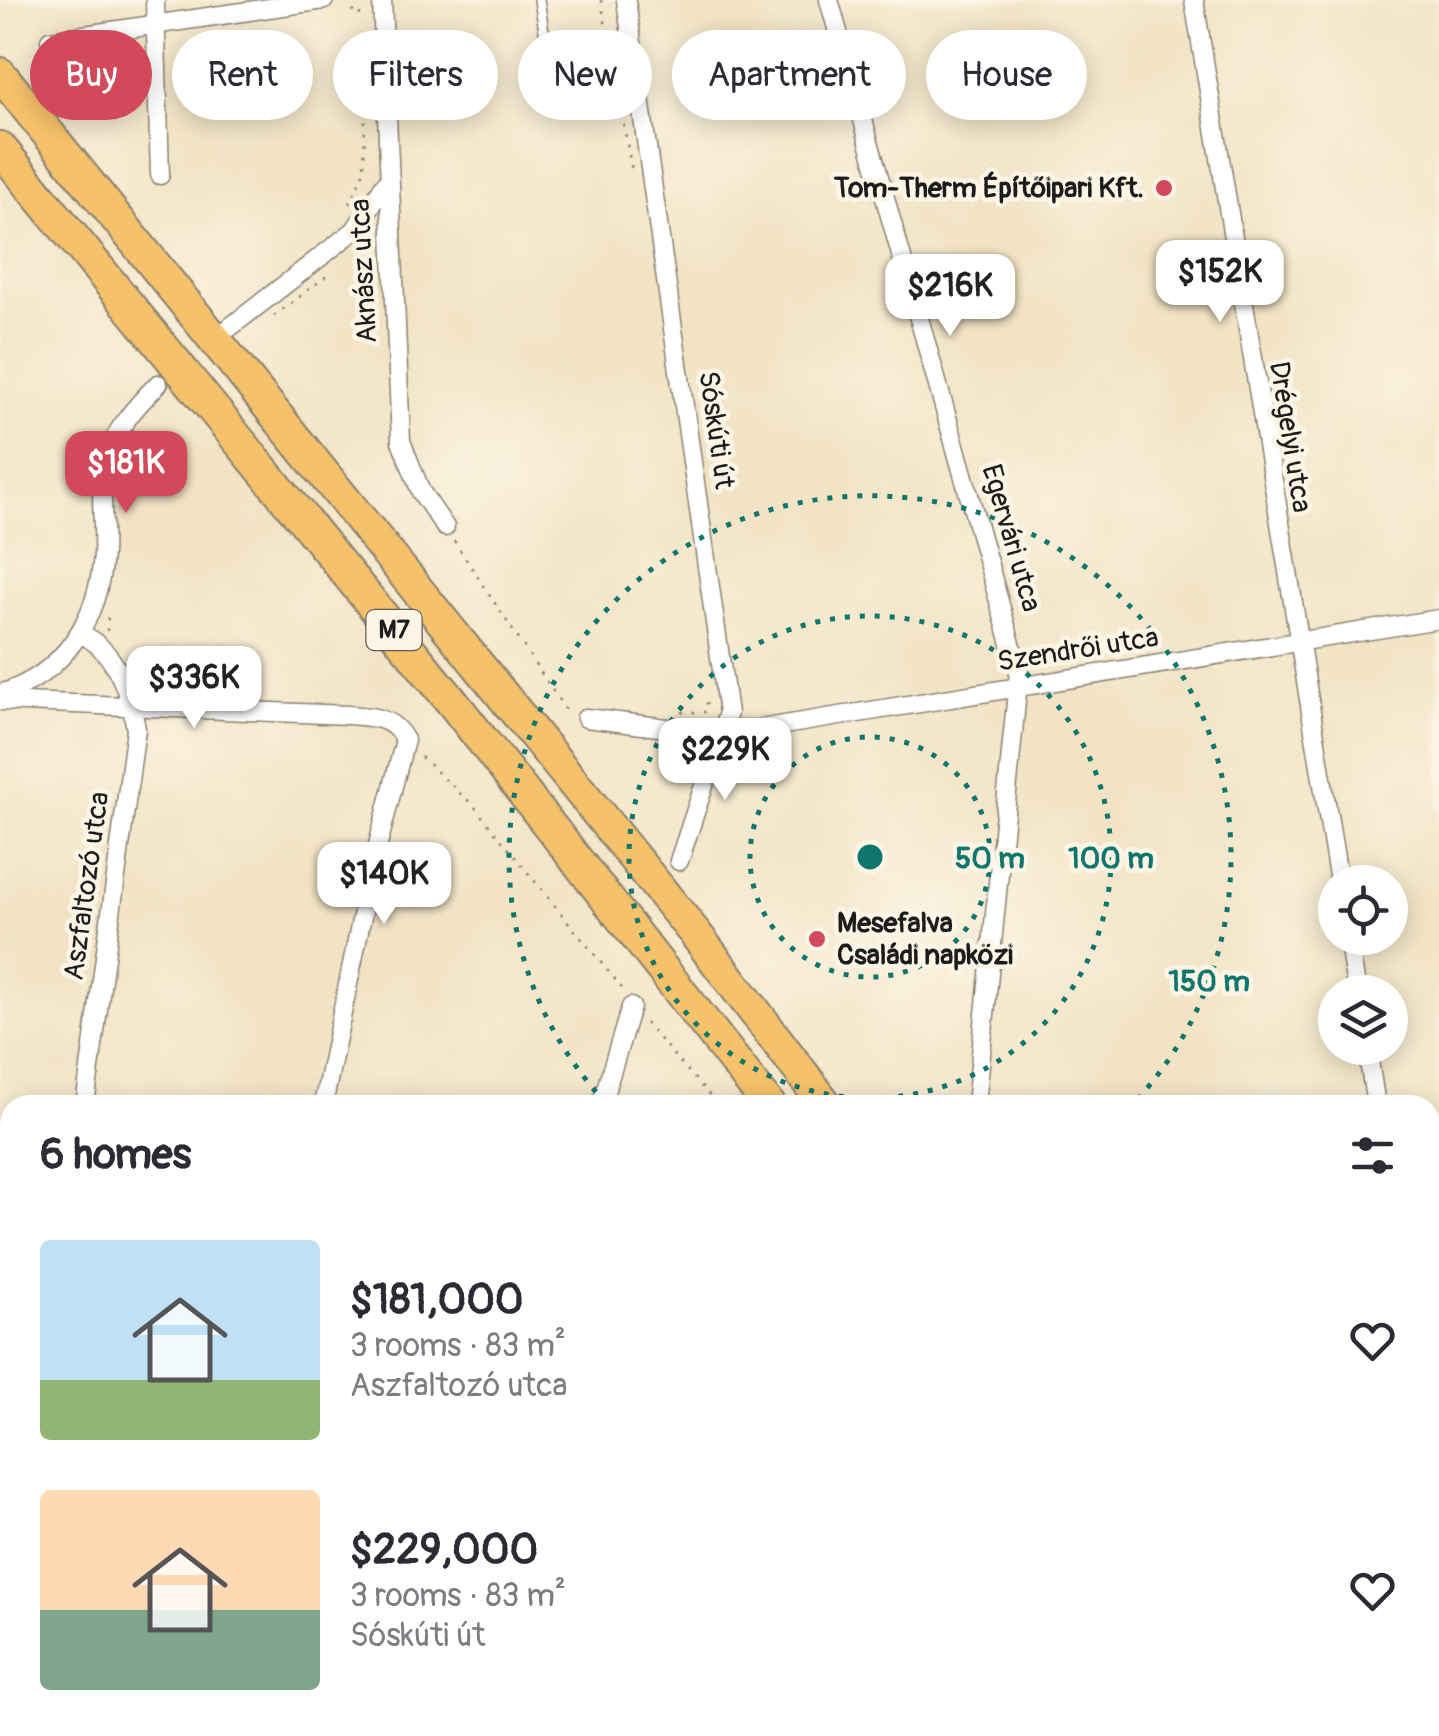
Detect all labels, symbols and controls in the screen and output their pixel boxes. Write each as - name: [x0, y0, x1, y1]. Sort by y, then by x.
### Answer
- chip: Buy: [30, 30, 152, 120]
- chip: Rent: [172, 30, 313, 120]
- chip: Filters: [333, 30, 498, 120]
- chip: New: [518, 30, 652, 120]
- chip: Apartment: [672, 30, 906, 120]
- chip: House: [926, 30, 1087, 120]
- place label: Tom-Therm Építőipari Kft.: [833, 171, 1144, 206]
- marker: Tom-Therm Építőipari Kft.: [1153, 177, 1175, 199]
- street label: Aknász utca: [343, 198, 385, 344]
- pin: $152K: [1150, 240, 1290, 325]
- text: $152K: [1178, 252, 1262, 292]
- pin: $216K: [880, 254, 1020, 339]
- text: $216K: [907, 266, 993, 306]
- street label: Drégelyi utca: [1261, 359, 1319, 515]
- street label: Sóskúti út: [690, 369, 742, 492]
- pin: $181K: [56, 431, 196, 516]
- text: $181K: [87, 443, 165, 483]
- street label: Egervári utca: [973, 460, 1049, 616]
- road number: M7: [366, 610, 422, 650]
- street label: Szendrői utca: [995, 620, 1161, 680]
- pin: $336K: [124, 646, 264, 731]
- text: $336K: [149, 658, 239, 698]
- pin: $229K: [655, 718, 795, 803]
- text: $229K: [681, 730, 769, 770]
- street label: Aszfaltozó utca: [56, 789, 118, 983]
- centre of rings: [852, 839, 888, 875]
- text: 50 m: [955, 840, 1025, 877]
- text: 100 m: [1068, 840, 1154, 877]
- pin: $140K: [314, 842, 454, 927]
- text: $140K: [339, 854, 429, 894]
- map controls: [1318, 865, 1408, 1065]
- button: locate: [1318, 865, 1408, 955]
- place label: Mesefalva Családi napközi: [837, 906, 1013, 973]
- marker: Mesefalva Családi napközi: [806, 928, 828, 950]
- text: 150 m: [1168, 963, 1250, 1000]
- button: layers: [1318, 975, 1408, 1065]
- icon: filters: [1345, 1128, 1400, 1183]
- text: 6 homes: [40, 1129, 191, 1181]
- text: $181,000: [350, 1274, 524, 1326]
- icon: home: [120, 1280, 240, 1400]
- icon: heart: [1345, 1313, 1400, 1368]
- text: 3 rooms · 83 m²: [350, 1326, 566, 1366]
- text: Aszfaltozó utca: [350, 1366, 567, 1406]
- text: $229,000: [350, 1524, 538, 1576]
- icon: home: [120, 1530, 240, 1650]
- icon: heart: [1345, 1563, 1400, 1618]
- text: 3 rooms · 83 m²: [350, 1576, 566, 1616]
- text: Sóskúti út: [350, 1616, 485, 1656]

